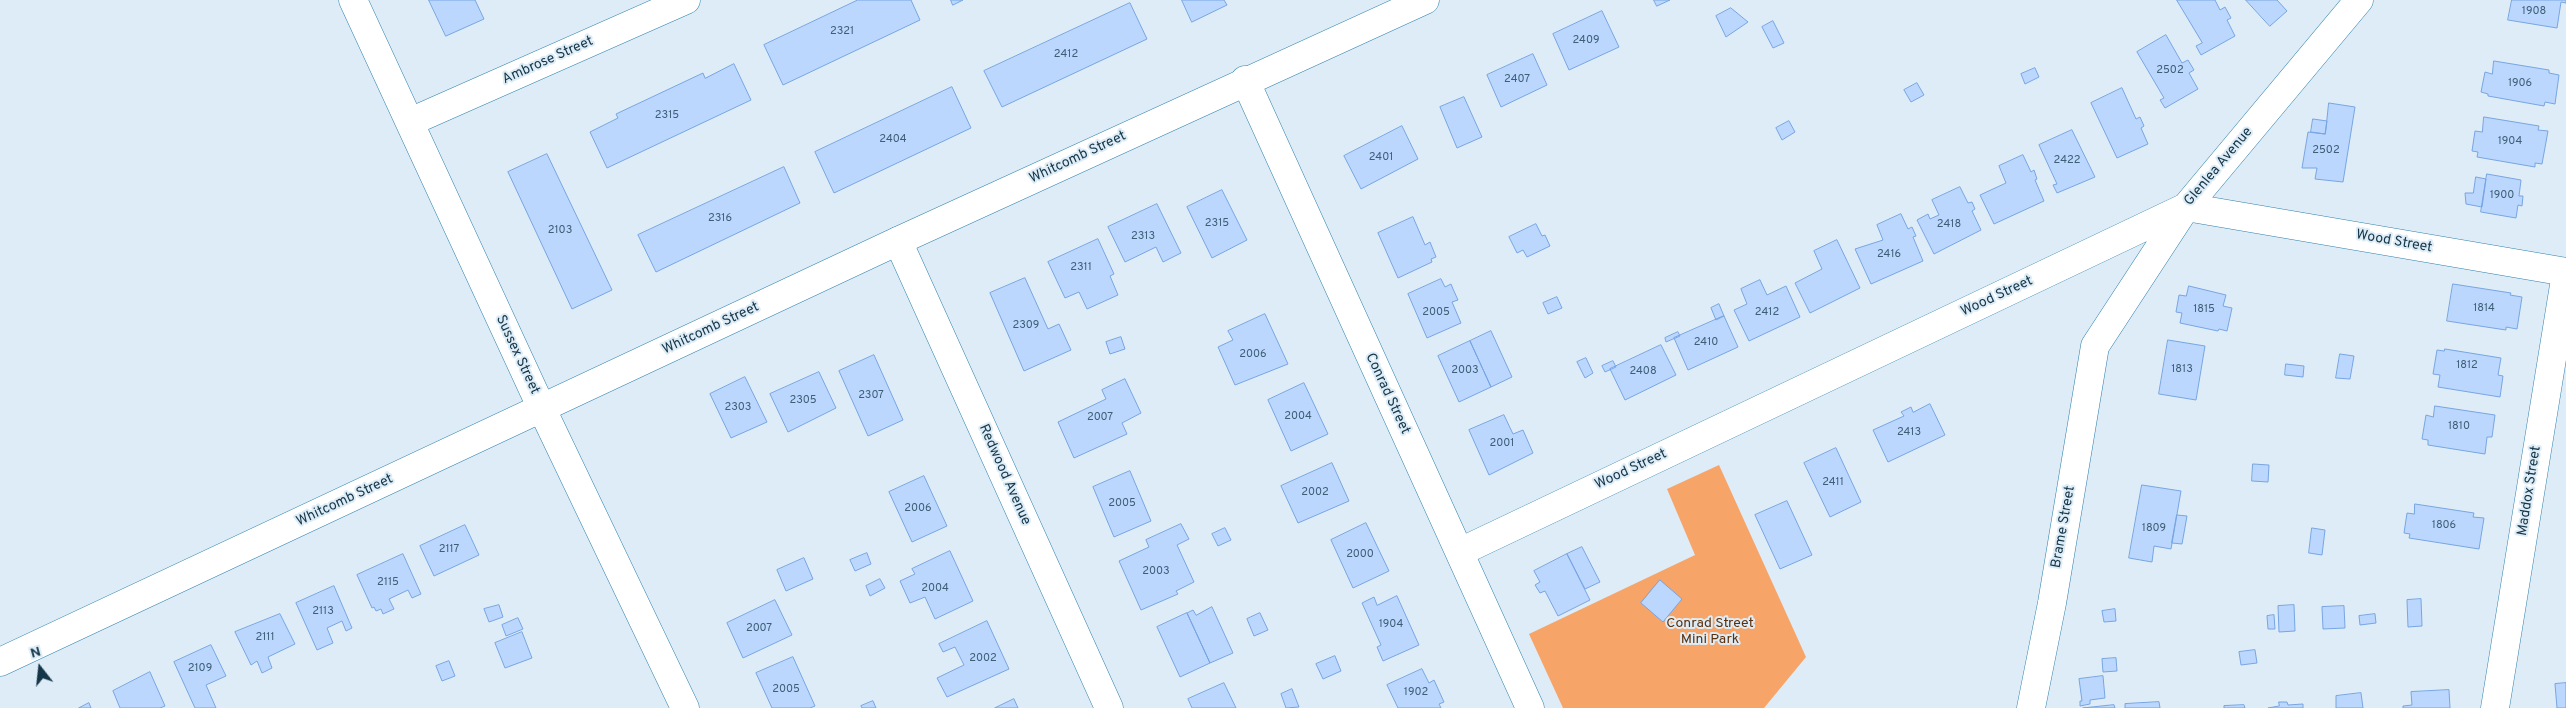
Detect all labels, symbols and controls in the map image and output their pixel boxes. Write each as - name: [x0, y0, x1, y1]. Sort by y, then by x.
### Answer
- house number: 1908: [2522, 5, 2546, 19]
- house number: 2321: [830, 25, 854, 39]
- street label: Ambrose Street: [500, 33, 596, 89]
- house number: 2409: [1572, 34, 1600, 48]
- house number: 2412: [1054, 48, 1078, 62]
- house number: 2502: [2156, 64, 2184, 78]
- house number: 2407: [1504, 73, 1530, 87]
- house number: 1906: [2508, 77, 2532, 91]
- house number: 2315: [655, 109, 679, 123]
- street label: Glenlea Avenue: [2181, 124, 2257, 210]
- street label: Whitcomb Street: [1027, 128, 1129, 188]
- house number: 2404: [879, 133, 907, 147]
- house number: 1904: [2498, 135, 2522, 149]
- house number: 2502: [2312, 144, 2340, 158]
- house number: 2401: [1369, 151, 1393, 165]
- house number: 2422: [2054, 154, 2080, 168]
- house number: 1900: [2490, 189, 2514, 203]
- house number: 2316: [708, 212, 732, 226]
- house number: 2315: [1205, 217, 1229, 231]
- house number: 2418: [1937, 218, 1961, 232]
- house number: 2103: [548, 224, 572, 238]
- street label: Wood Street: [2355, 227, 2433, 257]
- house number: 2313: [1131, 230, 1155, 244]
- house number: 2416: [1877, 248, 1901, 262]
- house number: 2311: [1070, 261, 1092, 275]
- street label: Wood Street: [1958, 273, 2036, 321]
- street label: Whitcomb Street: [660, 299, 762, 359]
- house number: 1814: [2473, 302, 2495, 316]
- house number: 1815: [2193, 303, 2215, 317]
- house number: 2005: [1422, 306, 1450, 320]
- house number: 2412: [1755, 306, 1779, 320]
- street label: Sussex Street: [491, 313, 543, 397]
- house number: 2309: [1013, 319, 1039, 333]
- house number: 2410: [1694, 336, 1718, 350]
- house number: 2006: [1239, 348, 1267, 362]
- street label: Conrad Street: [1361, 351, 1413, 437]
- house number: 1812: [2456, 359, 2478, 373]
- house number: 1813: [2171, 363, 2193, 377]
- house number: 2003: [1451, 364, 1479, 378]
- house number: 2408: [1629, 365, 1657, 379]
- house number: 2307: [858, 389, 884, 403]
- house number: 2305: [789, 394, 817, 408]
- house number: 2303: [725, 401, 751, 415]
- house number: 2004: [1284, 410, 1312, 424]
- house number: 2007: [1087, 411, 1113, 425]
- house number: 1810: [2448, 420, 2470, 434]
- street label: Redwood Avenue: [974, 422, 1034, 528]
- house number: 2413: [1897, 426, 1921, 440]
- house number: 2001: [1490, 437, 1514, 451]
- street label: Maddox Street: [2515, 445, 2545, 537]
- street label: Wood Street: [1592, 446, 1670, 494]
- street label: Whitcomb Street: [294, 471, 396, 531]
- house number: 2411: [1822, 476, 1844, 490]
- street label: Brame Street: [2048, 485, 2080, 569]
- house number: 2002: [1301, 486, 1329, 500]
- house number: 2005: [1108, 497, 1136, 511]
- house number: 2006: [904, 502, 932, 516]
- house number: 1806: [2432, 519, 2456, 533]
- house number: 1809: [2142, 522, 2166, 536]
- house number: 2117: [439, 543, 459, 557]
- house number: 2000: [1346, 548, 1374, 562]
- house number: 2003: [1142, 565, 1170, 579]
- house number: 2115: [377, 576, 399, 590]
- house number: 2004: [921, 582, 949, 596]
- house number: 2113: [312, 605, 334, 619]
- park label: Conrad Street Mini Park: [1666, 616, 1754, 648]
- house number: 1904: [1379, 618, 1403, 632]
- house number: 2007: [746, 622, 772, 636]
- house number: 2111: [255, 631, 275, 645]
- north arrow: [15, 643, 65, 693]
- text: N: [29, 644, 43, 663]
- house number: 2002: [969, 652, 997, 666]
- house number: 2109: [188, 662, 212, 676]
- house number: 2005: [772, 683, 800, 697]
- house number: 1902: [1404, 686, 1428, 700]

